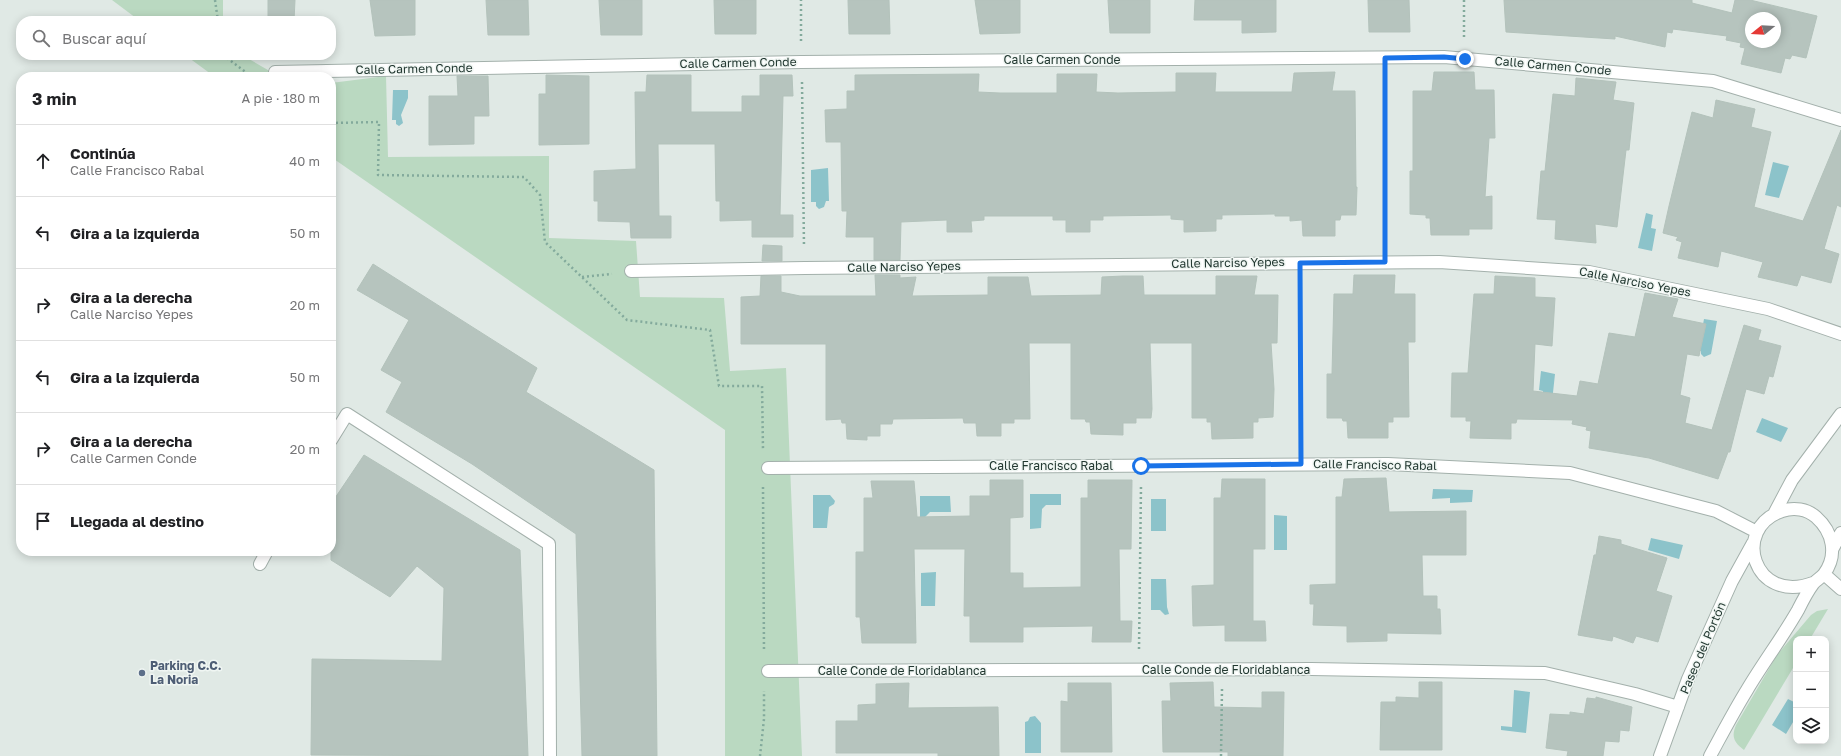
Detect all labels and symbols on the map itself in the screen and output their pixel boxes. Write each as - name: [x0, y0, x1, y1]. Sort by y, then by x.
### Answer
- north arrow: [1745, 12, 1781, 48]
- route end: [1456, 50, 1474, 68]
- street label: Calle Carmen Conde: [1003, 52, 1121, 67]
- street label: Calle Carmen Conde: [1494, 53, 1612, 78]
- street label: Calle Carmen Conde: [679, 54, 797, 71]
- street label: Calle Carmen Conde: [355, 60, 473, 77]
- street label: Calle Narciso Yepes: [1171, 254, 1285, 271]
- street label: Calle Narciso Yepes: [847, 258, 961, 275]
- street label: Calle Narciso Yepes: [1578, 263, 1692, 300]
- street label: Calle Francisco Rabal: [1313, 456, 1437, 473]
- route start: [1132, 457, 1150, 475]
- street label: Calle Francisco Rabal: [989, 458, 1113, 473]
- street label: Paseo del Portón: [1676, 600, 1729, 696]
- place label: Parking C.C. La Noria: [150, 658, 222, 687]
- street label: Calle Conde de Floridablanca: [1142, 662, 1310, 677]
- street label: Calle Conde de Floridablanca: [818, 663, 986, 678]
- marker: Parking C.C. La Noria: [137, 668, 147, 678]

